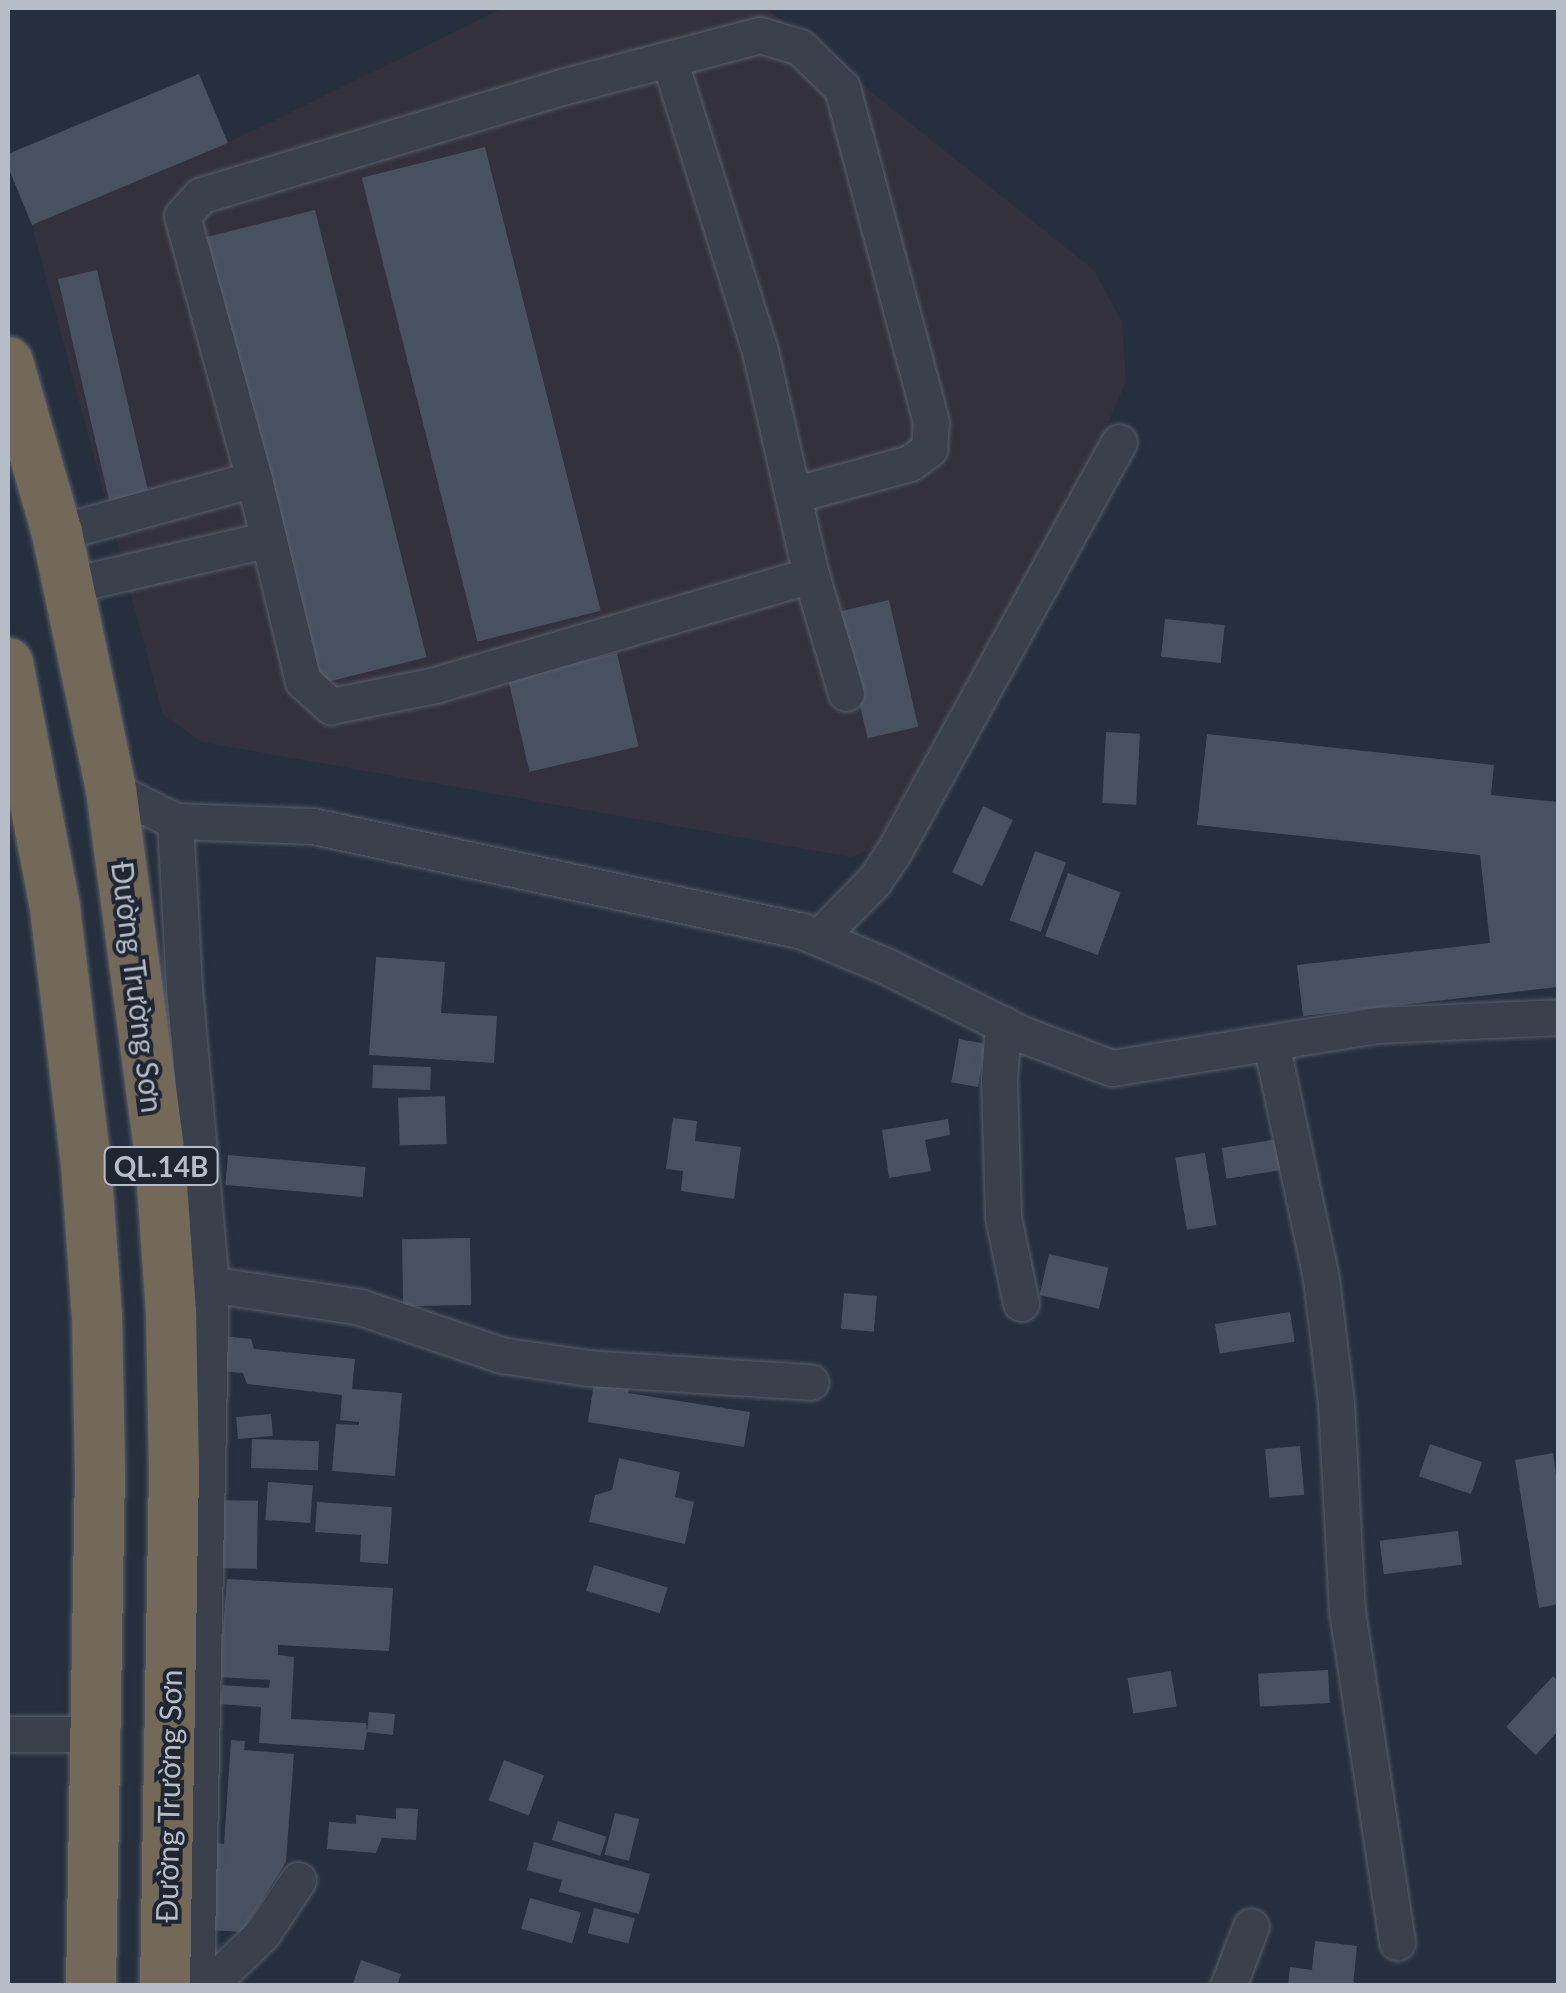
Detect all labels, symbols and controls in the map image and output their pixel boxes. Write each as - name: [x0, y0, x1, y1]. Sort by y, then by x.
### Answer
- street label: Đường Trường Sơn: [105, 859, 171, 1115]
- road number: QL.14B: [104, 1143, 218, 1189]
- street label: Đường Trường Sơn: [148, 1669, 188, 1923]

